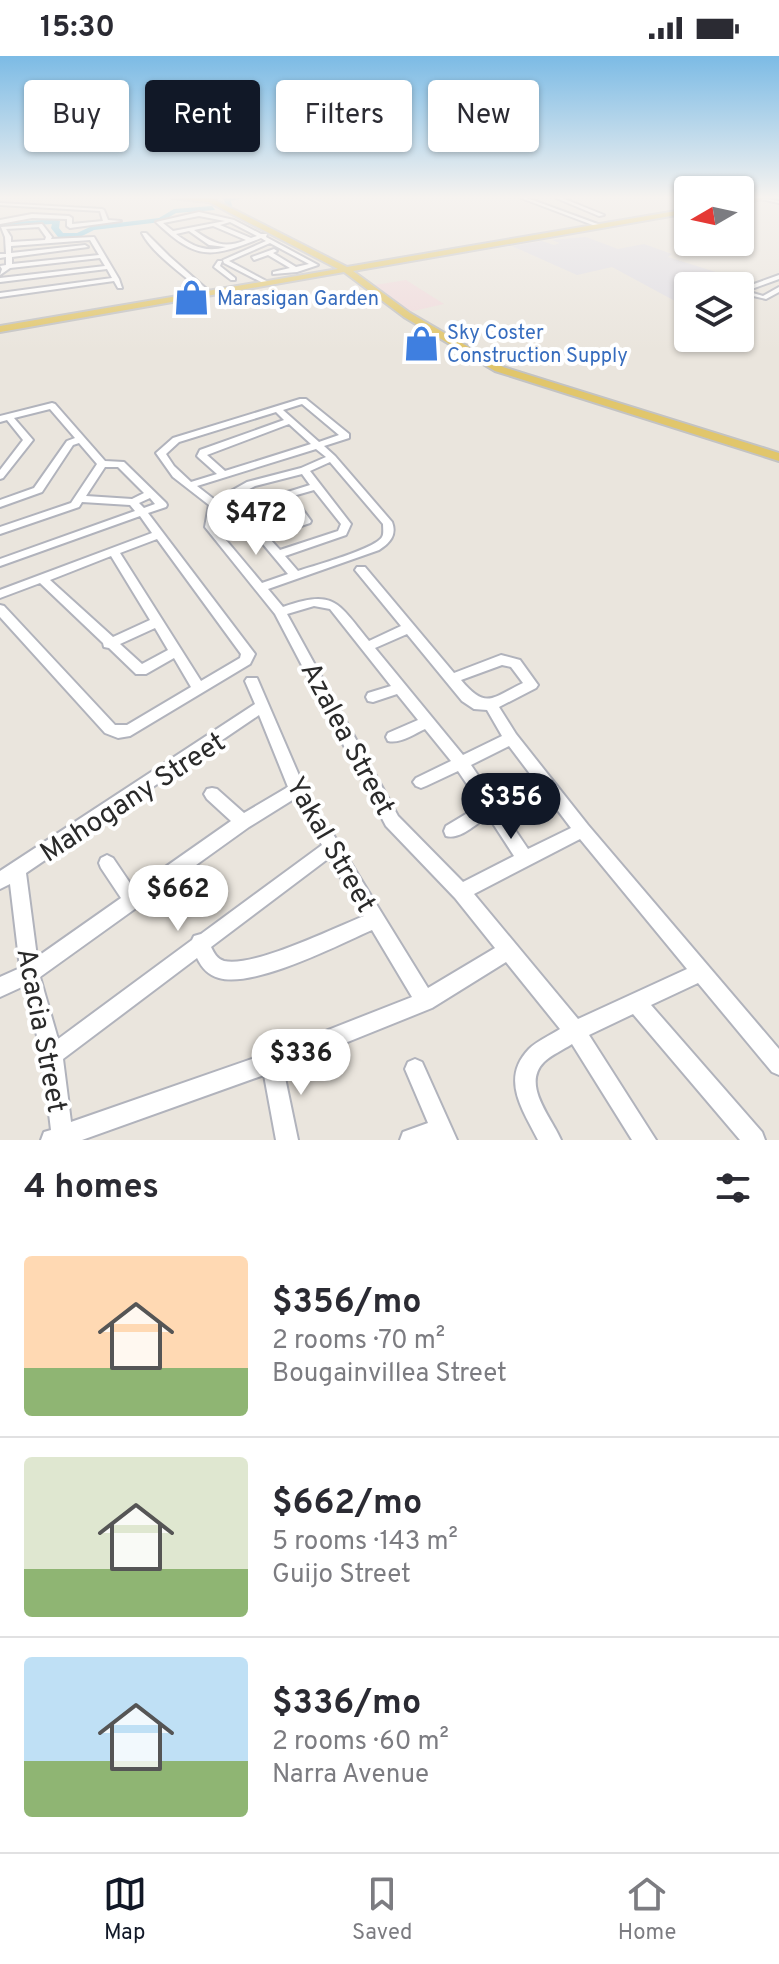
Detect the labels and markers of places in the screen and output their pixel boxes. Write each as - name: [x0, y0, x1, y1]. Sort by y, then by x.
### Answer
- shop icon: Marasigan Garden: [172, 279, 210, 317]
- place label: Marasigan Garden: [217, 287, 379, 313]
- place label: Sky Coster Construction Supply: [447, 321, 628, 370]
- shop icon: Sky Coster Construction Supply: [402, 324, 440, 362]
- pin: $472: [209, 489, 303, 557]
- pin: $356: [464, 773, 558, 841]
- pin: $662: [131, 865, 225, 933]
- pin: $336: [254, 1029, 348, 1097]

